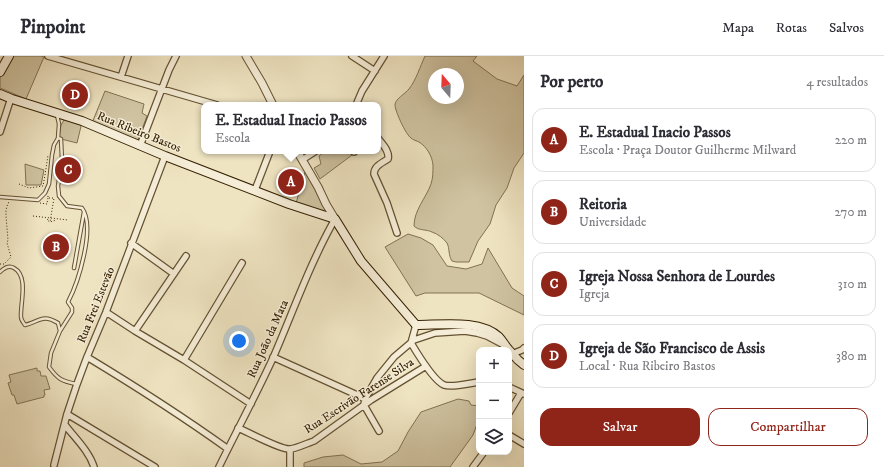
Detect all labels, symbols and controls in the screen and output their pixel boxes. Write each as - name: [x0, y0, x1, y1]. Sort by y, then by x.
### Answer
- text: Pinpoint: [20, 16, 85, 39]
- text: Mapa: [722, 19, 754, 37]
- text: Rotas: [776, 19, 807, 37]
- text: Salvos: [829, 19, 864, 37]
- north arrow: [428, 68, 464, 104]
- text: Por perto: [540, 71, 603, 93]
- text: 4 resultados: [806, 74, 868, 90]
- pin: D: [62, 80, 88, 110]
- popup: [201, 102, 381, 154]
- street label: Rua Ribeiro Bastos: [95, 108, 183, 156]
- text: E. Estadual Inacio Passos: [215, 111, 367, 130]
- text: E. Estadual Inacio Passos: [579, 123, 731, 142]
- text: Escola: [215, 130, 250, 146]
- text: A: [550, 132, 558, 148]
- text: 220 m: [835, 132, 867, 148]
- text: Escola · Praça Doutor Guilherme Milward: [579, 142, 796, 158]
- pin: C: [55, 155, 81, 185]
- pin: A: [278, 167, 304, 197]
- text: Reitoria: [579, 195, 627, 214]
- text: B: [550, 204, 558, 220]
- text: 270 m: [835, 204, 867, 220]
- text: Universidade: [579, 214, 646, 230]
- pin: B: [43, 232, 69, 262]
- street label: Rua Frei Estevão: [74, 265, 118, 345]
- text: Igreja Nossa Senhora de Lourdes: [579, 267, 775, 286]
- text: C: [550, 276, 558, 292]
- text: 310 m: [838, 276, 867, 292]
- text: Igreja: [579, 286, 610, 302]
- street label: Rua João da Mata: [244, 297, 292, 380]
- your location: [229, 331, 249, 351]
- text: Igreja de São Francisco de Assis: [579, 339, 765, 358]
- map controls: [476, 347, 512, 455]
- button: +: [476, 347, 512, 383]
- text: D: [549, 348, 559, 364]
- text: 380 m: [836, 348, 867, 364]
- street label: Rua Escrivão Farense Silva: [301, 354, 418, 437]
- text: Local · Rua Ribeiro Bastos: [579, 358, 715, 374]
- button: −: [476, 383, 512, 419]
- button: Salvar: [540, 408, 700, 446]
- button: Compartilhar: [708, 408, 868, 446]
- button: layers: [476, 419, 512, 455]

